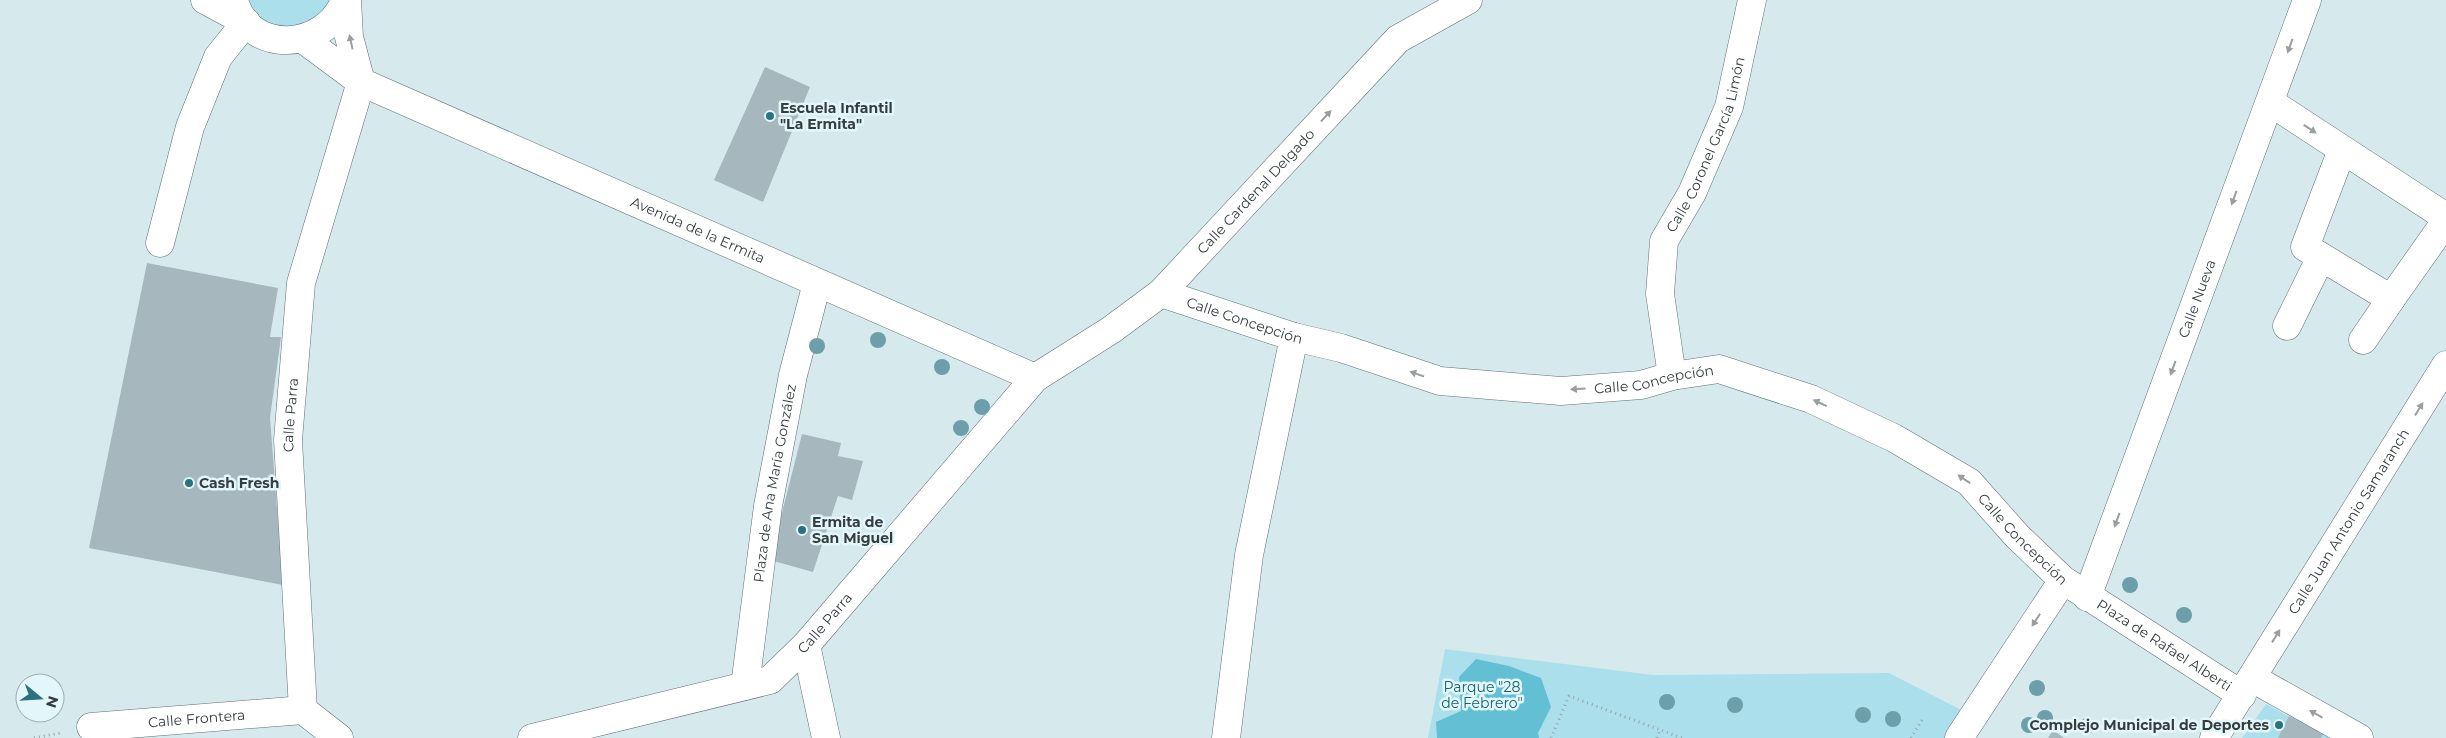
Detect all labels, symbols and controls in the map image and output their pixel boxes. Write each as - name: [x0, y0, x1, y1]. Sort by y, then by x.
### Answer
- one-way arrow: [346, 33, 354, 49]
- one-way arrow: [2286, 39, 2294, 54]
- street label: Calle Coronel García Limón: [1662, 55, 1749, 236]
- place label: Escuela Infantil "La Ermita": [780, 99, 893, 133]
- marker: Escuela Infantil "La Ermita": [764, 110, 776, 122]
- one-way arrow: [1320, 111, 1332, 123]
- one-way arrow: [2304, 124, 2317, 134]
- street label: Calle Cardenal Delgado: [1193, 125, 1319, 258]
- one-way arrow: [2230, 191, 2237, 206]
- street label: Avenida de la Ermita: [628, 193, 768, 267]
- street label: Calle Nueva: [2174, 257, 2220, 340]
- street label: Calle Concepción: [1184, 293, 1304, 348]
- one-way arrow: [2169, 360, 2176, 375]
- street label: Calle Concepción: [1594, 361, 1715, 397]
- one-way arrow: [1409, 369, 1424, 377]
- street label: Calle Parra: [279, 377, 302, 453]
- street label: Plaza de Ana María González: [749, 382, 800, 583]
- one-way arrow: [1570, 386, 1586, 394]
- one-way arrow: [1813, 399, 1827, 407]
- one-way arrow: [2414, 403, 2423, 416]
- street label: Calle Juan Antonio Samaranch: [2284, 425, 2413, 618]
- place label: Cash Fresh: [199, 474, 279, 492]
- one-way arrow: [1957, 475, 1970, 484]
- marker: Cash Fresh: [183, 477, 195, 489]
- street label: Calle Concepción: [1974, 489, 2071, 589]
- place label: Ermita de San Miguel: [812, 513, 893, 547]
- one-way arrow: [2113, 513, 2121, 528]
- marker: Ermita de San Miguel: [796, 524, 808, 536]
- street label: Calle Parra: [794, 589, 856, 657]
- street label: Plaza de Rafael Alberti: [2093, 595, 2235, 695]
- one-way arrow: [2031, 614, 2041, 627]
- one-way arrow: [2272, 629, 2281, 642]
- north arrow: [15, 673, 65, 723]
- park label: Parque "28 de Febrero": [1441, 678, 1523, 712]
- text: N: [42, 694, 63, 710]
- street label: Calle Frontera: [147, 706, 246, 731]
- one-way arrow: [2309, 710, 2324, 718]
- place label: Complejo Municipal de Deportes: [2029, 716, 2270, 734]
- marker: Complejo Municipal de Deportes: [2273, 719, 2285, 731]

